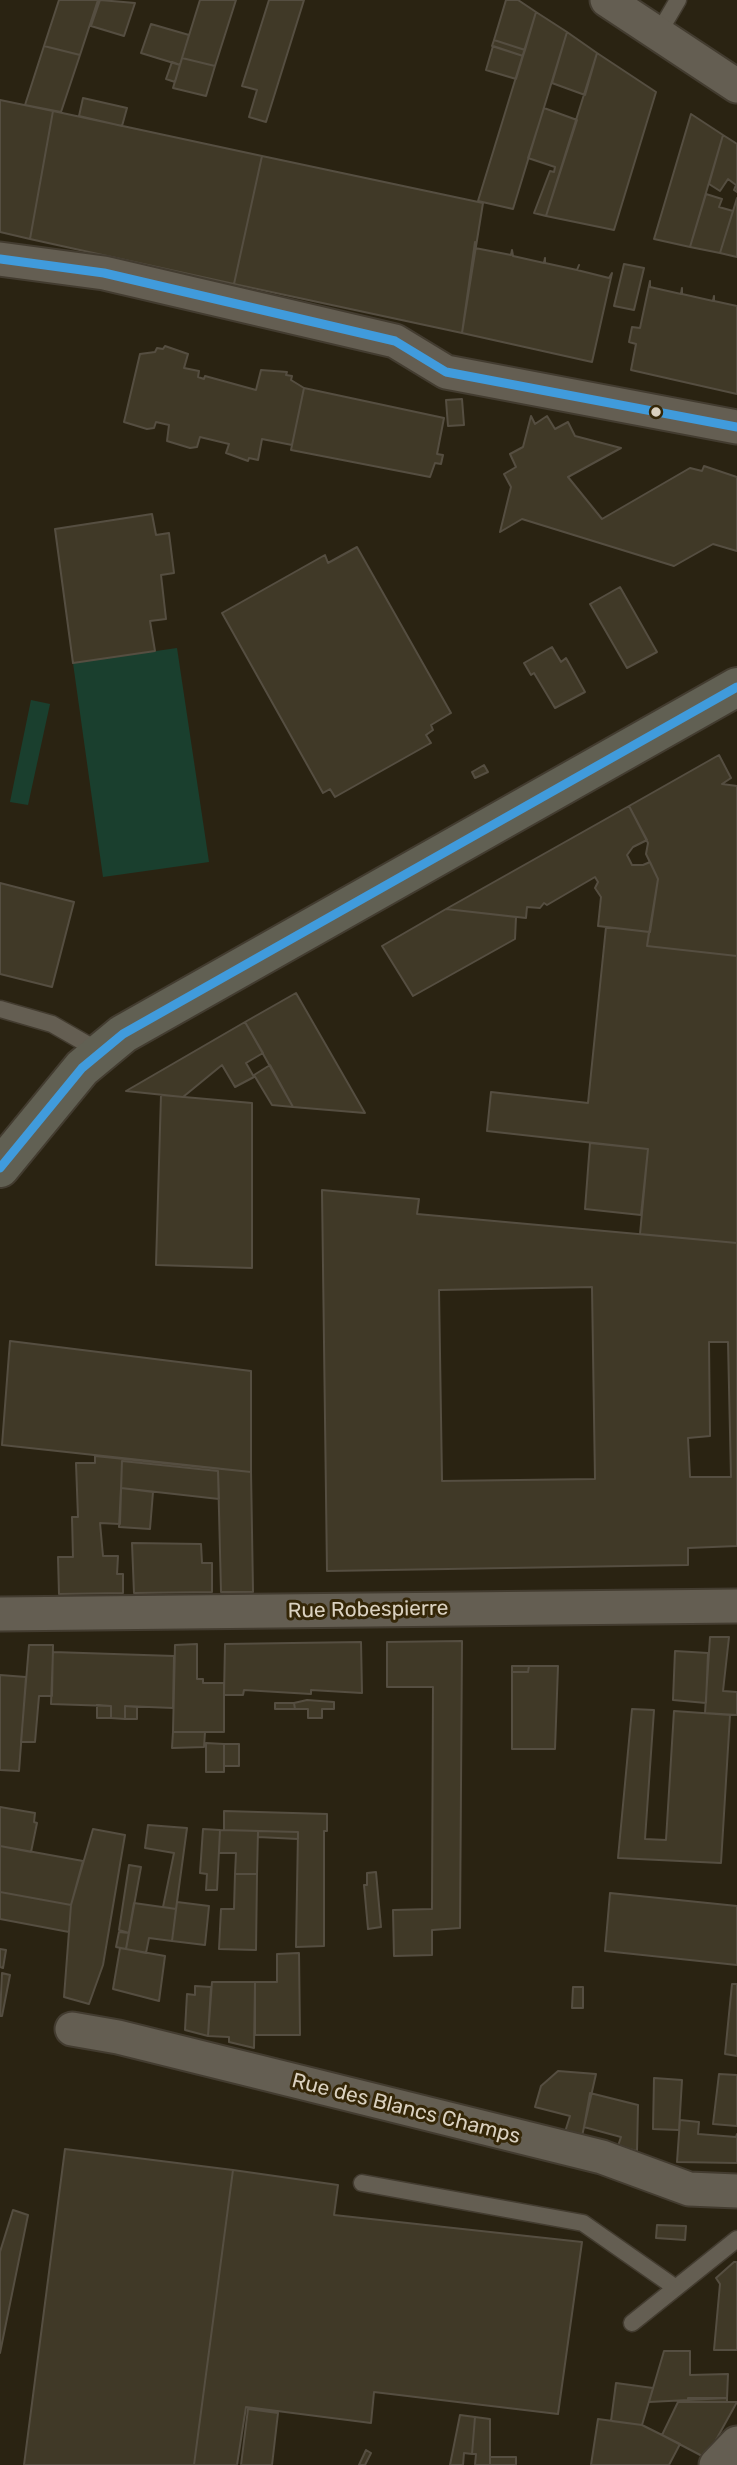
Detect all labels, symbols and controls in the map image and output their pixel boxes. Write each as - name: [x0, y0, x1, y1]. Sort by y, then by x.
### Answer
- unlabelled marker: [649, 405, 663, 419]
- street label: Rue Robespierre: [287, 1596, 449, 1624]
- street label: Rue des Blancs Champs: [289, 2068, 523, 2150]

